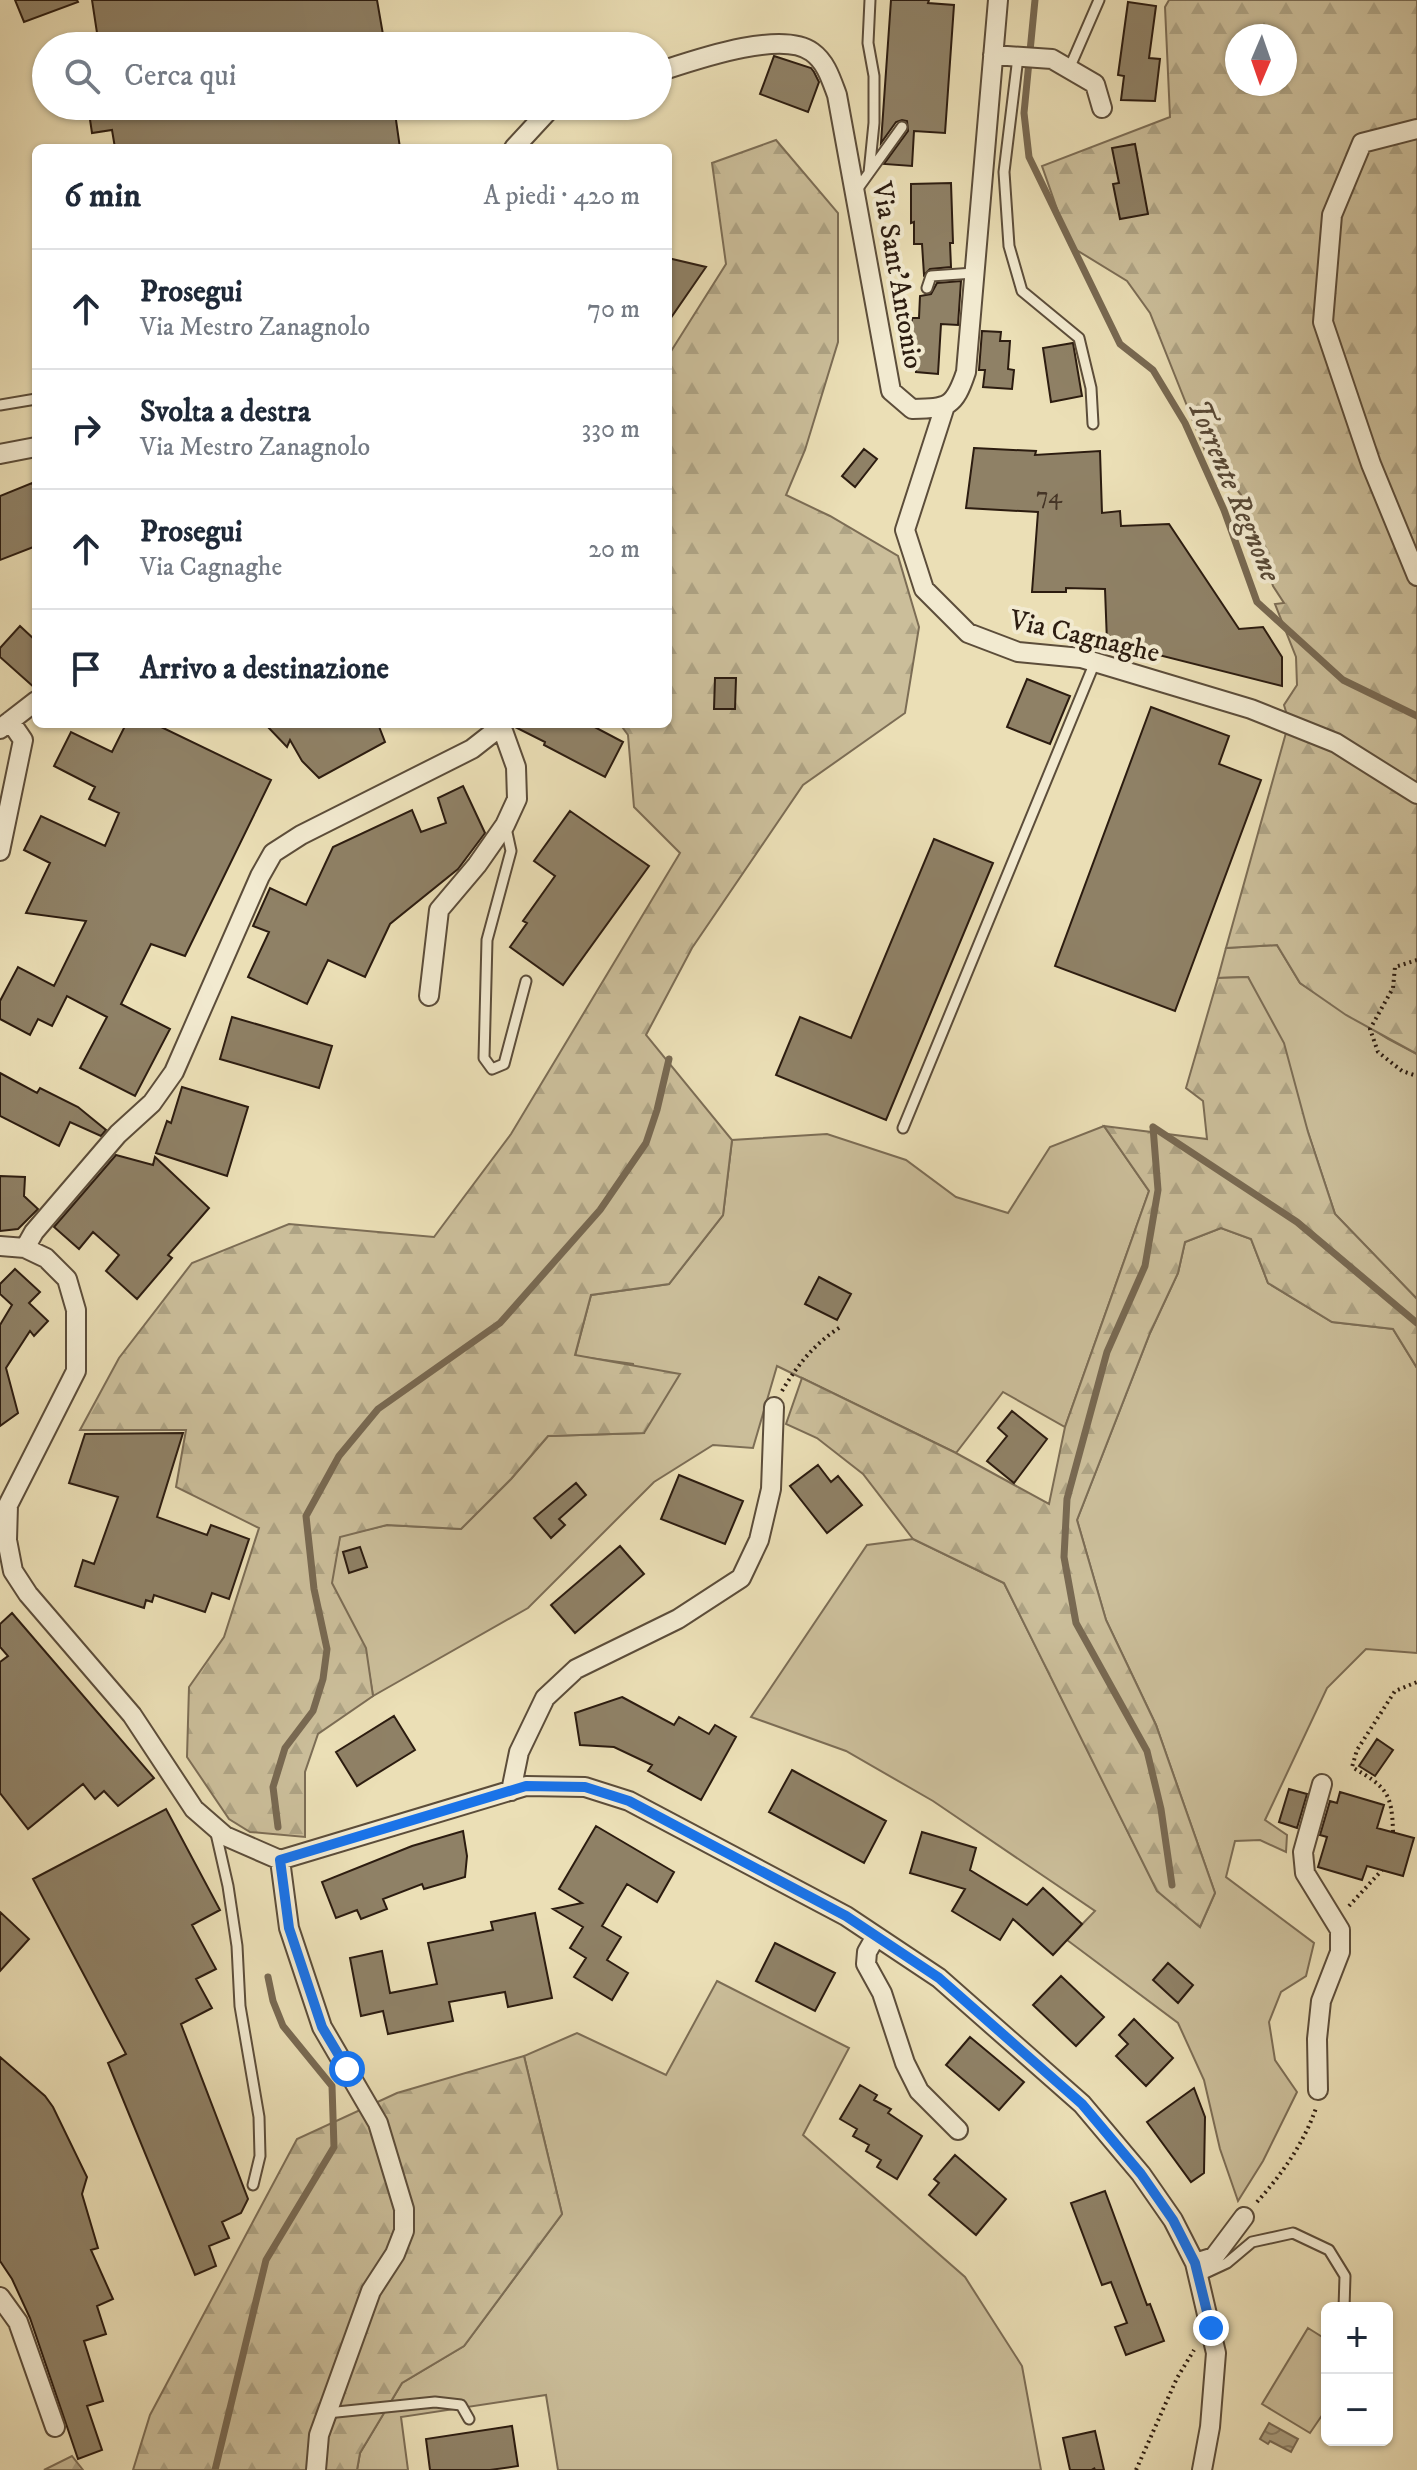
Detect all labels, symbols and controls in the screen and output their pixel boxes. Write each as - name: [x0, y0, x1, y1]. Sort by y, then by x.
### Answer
- north arrow: [1225, 24, 1297, 96]
- search box: [32, 32, 672, 120]
- icon: search: [60, 54, 104, 98]
- text: Cerca qui: [124, 58, 237, 95]
- text: 6 min: [64, 175, 141, 217]
- street label: Via Sant'Antonio: [864, 178, 931, 371]
- text: A piedi · 420 m: [483, 180, 640, 213]
- text: Prosegui: [140, 274, 242, 311]
- icon: ahead: [64, 287, 108, 331]
- text: 70 m: [587, 293, 640, 326]
- text: Via Mestro Zanagnolo: [140, 311, 370, 344]
- text: Svolta a destra: [140, 394, 311, 431]
- water label: Torrente Regnone: [1179, 394, 1289, 588]
- icon: right: [64, 407, 108, 451]
- text: 330 m: [582, 413, 640, 446]
- text: Via Mestro Zanagnolo: [140, 431, 370, 464]
- house number: 74: [1036, 481, 1063, 511]
- text: Prosegui: [140, 514, 242, 551]
- icon: ahead: [64, 527, 108, 571]
- text: 20 m: [588, 533, 640, 566]
- text: Via Cagnaghe: [140, 551, 282, 584]
- street label: Via Cagnaghe: [1005, 602, 1163, 671]
- icon: arrive: [64, 647, 108, 691]
- text: Arrivo a destinazione: [140, 651, 389, 688]
- route start: [329, 2051, 365, 2087]
- map controls: [1321, 2302, 1393, 2446]
- button: +: [1321, 2302, 1393, 2374]
- route end: [1193, 2310, 1229, 2346]
- button: −: [1321, 2374, 1393, 2446]

